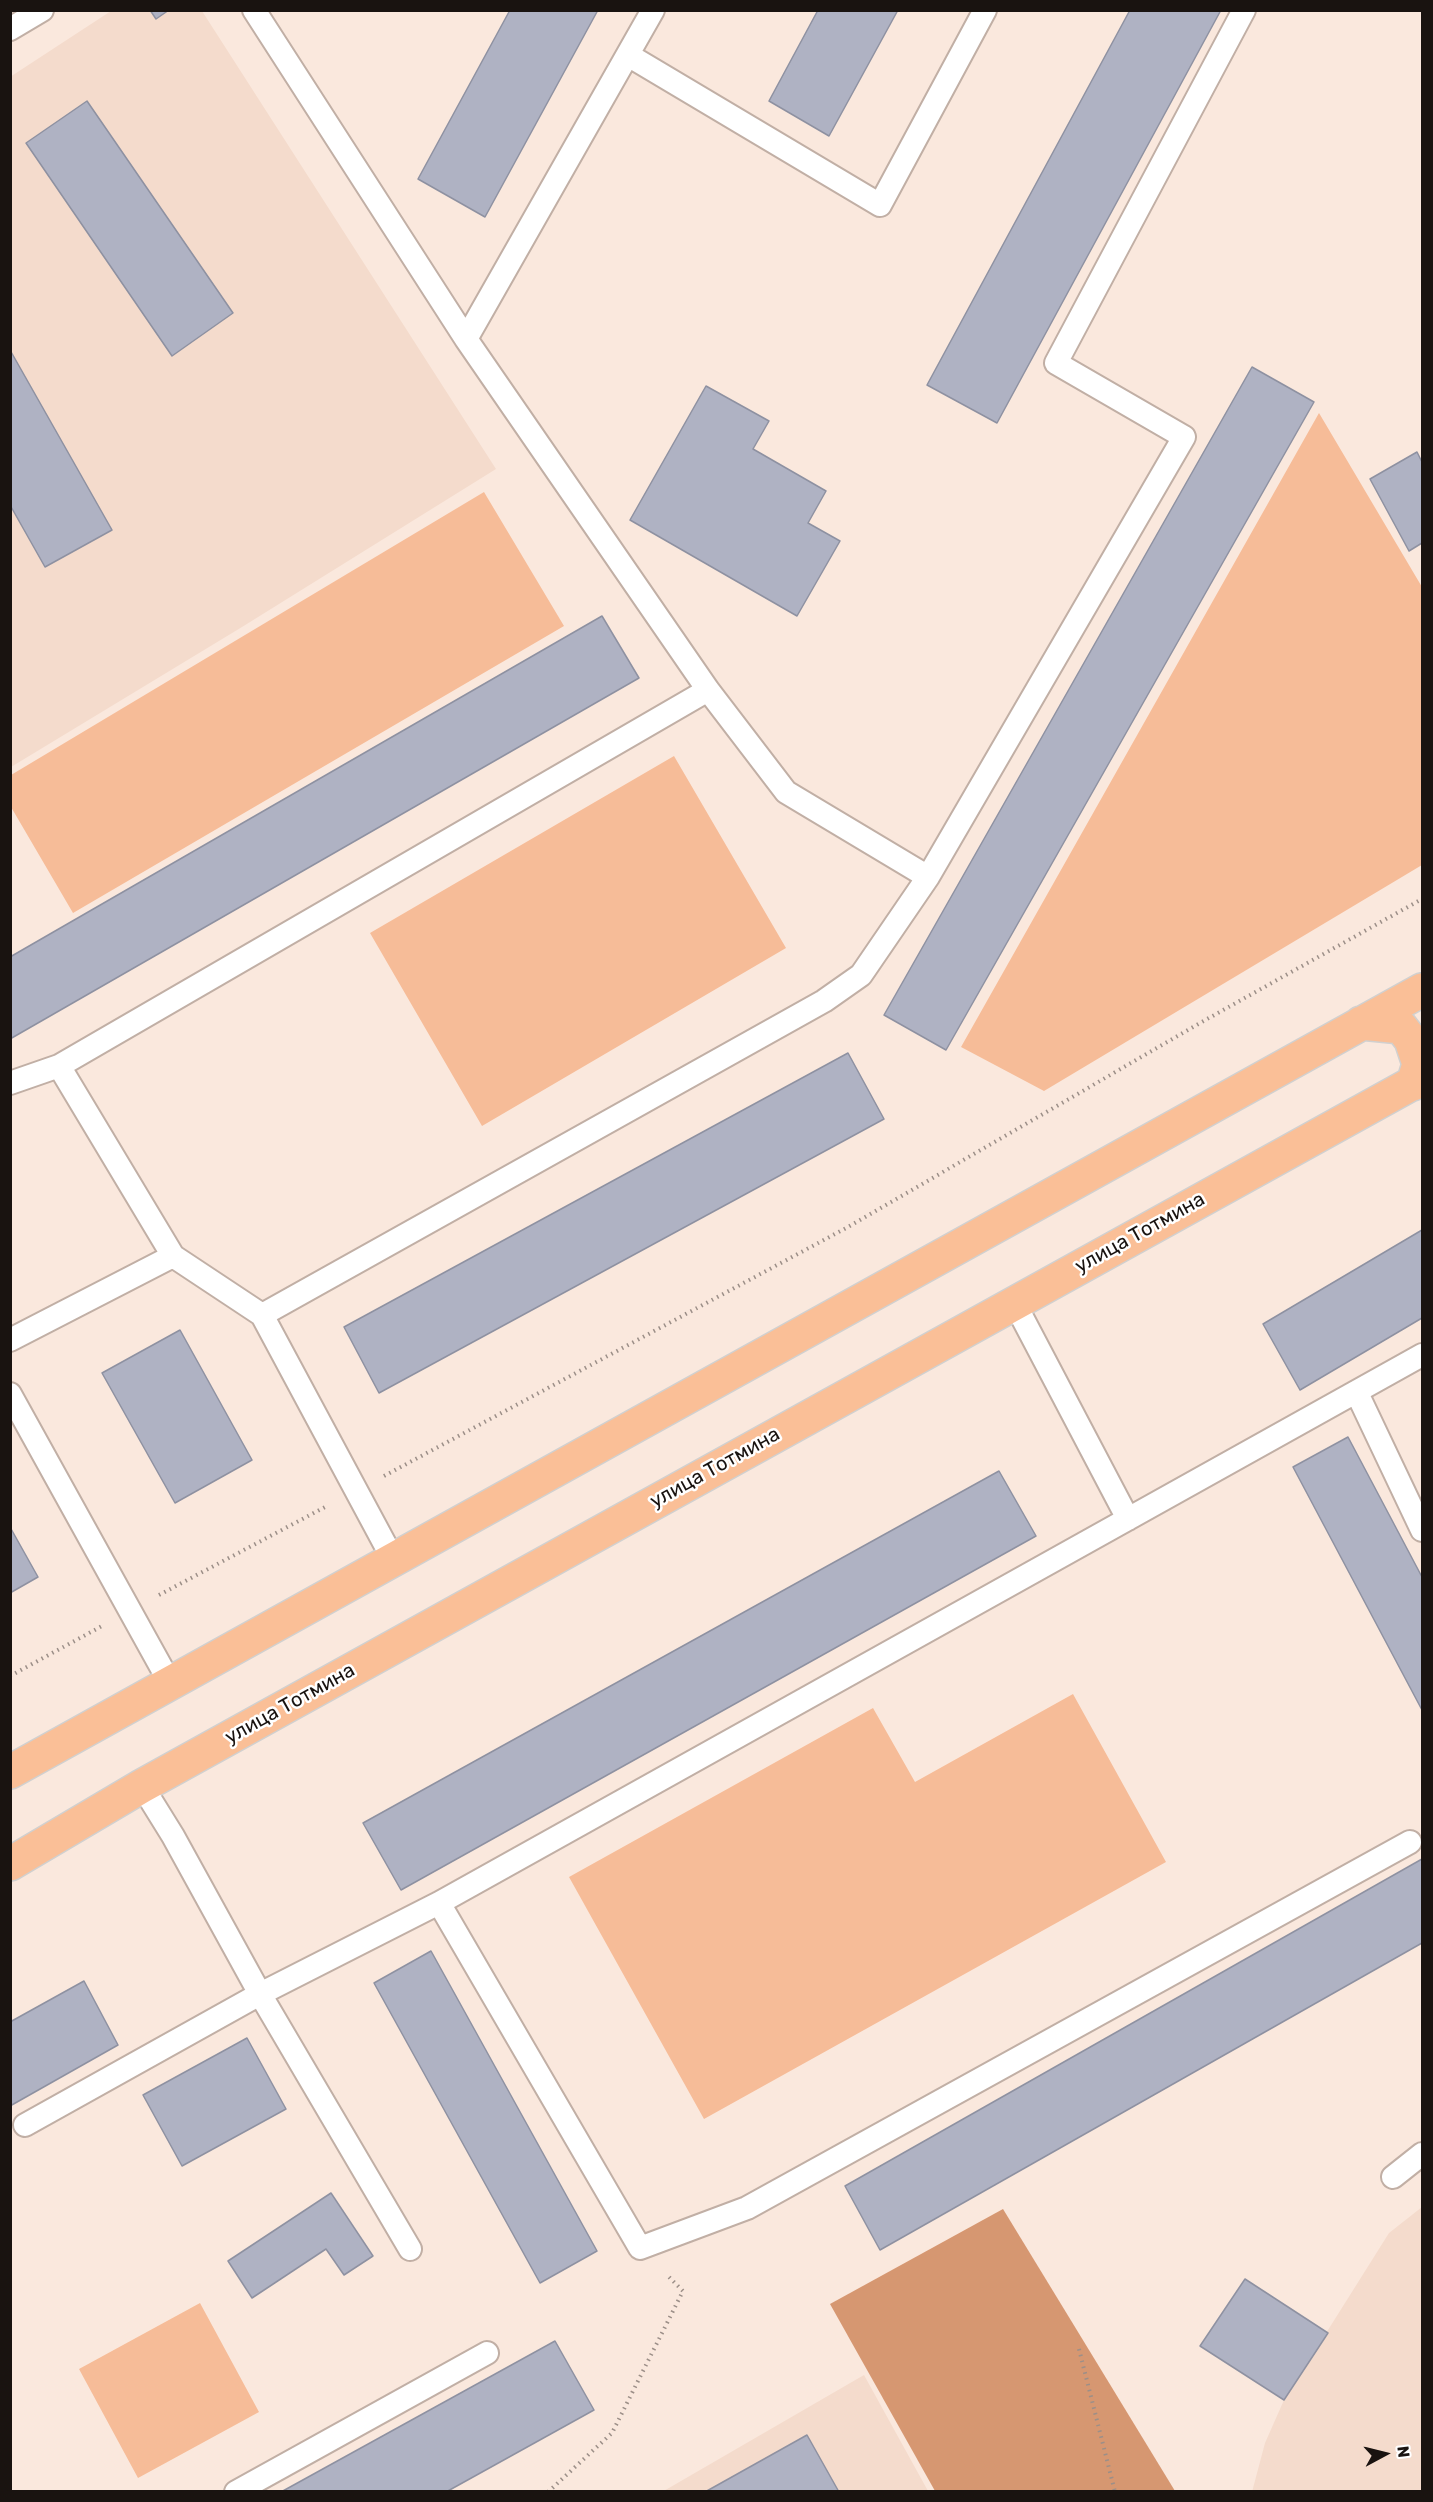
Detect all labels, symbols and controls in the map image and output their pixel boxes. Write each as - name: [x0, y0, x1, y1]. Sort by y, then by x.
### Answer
- street label: улица Тотмина: [1071, 1187, 1209, 1279]
- street label: улица Тотмина: [646, 1422, 784, 1514]
- street label: улица Тотмина: [221, 1658, 359, 1750]
- north arrow: [1355, 2424, 1415, 2484]
- text: N: [1393, 2445, 1413, 2459]

